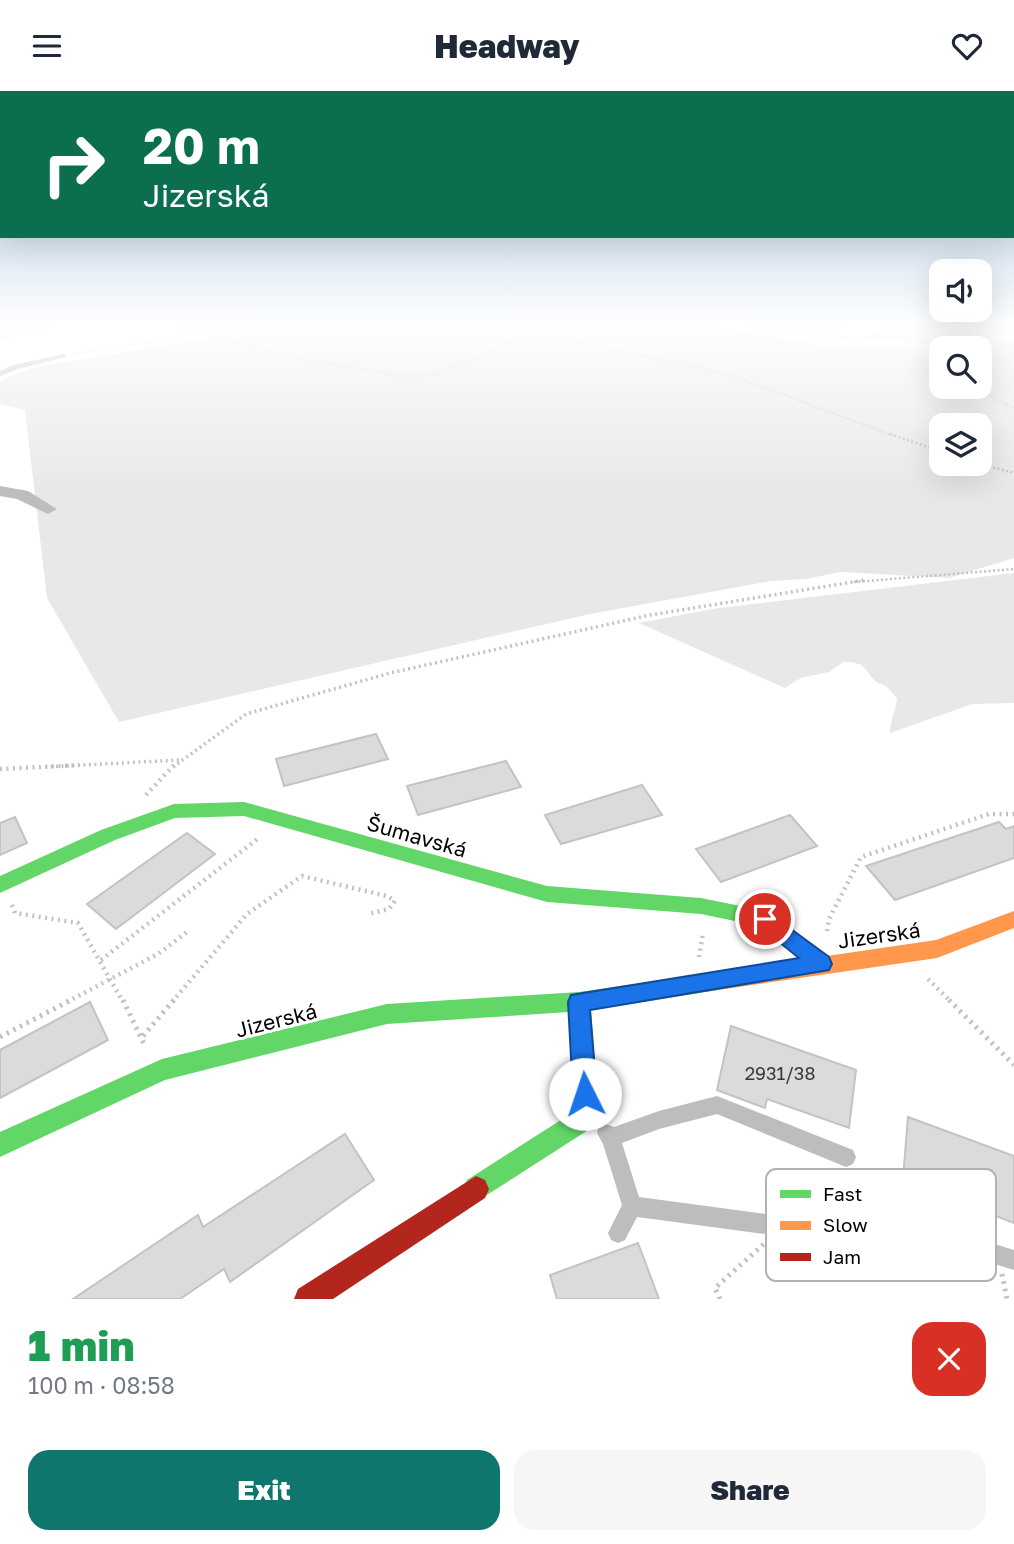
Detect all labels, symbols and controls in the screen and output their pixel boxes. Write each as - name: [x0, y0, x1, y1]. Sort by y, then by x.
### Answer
- icon: menu: [28, 27, 66, 65]
- text: Headway: [434, 27, 580, 65]
- icon: heart: [948, 27, 986, 65]
- text: 20 m: [143, 116, 260, 175]
- icon: right: [28, 119, 119, 210]
- text: Jizerská: [143, 176, 270, 214]
- map controls: [929, 259, 992, 476]
- button: sound: [929, 259, 992, 322]
- button: search: [929, 336, 992, 399]
- button: layers: [929, 413, 992, 476]
- street label: Šumavská: [364, 809, 470, 863]
- pin: [735, 889, 795, 949]
- icon: arrive: [746, 900, 784, 938]
- street label: Jizerská: [836, 916, 922, 954]
- street label: Jizerská: [233, 997, 319, 1043]
- position arrow: [548, 1057, 622, 1131]
- house number: 2931/38: [745, 1062, 815, 1084]
- legend: [766, 1169, 996, 1281]
- text: Fast: [823, 1182, 862, 1205]
- text: Slow: [823, 1213, 868, 1236]
- text: Jam: [823, 1245, 861, 1268]
- text: 1 min: [28, 1320, 135, 1370]
- button: close: [912, 1322, 986, 1396]
- text: 100 m · 08:58: [28, 1371, 175, 1399]
- button: Exit: [28, 1450, 500, 1530]
- button: Share: [514, 1450, 986, 1530]

